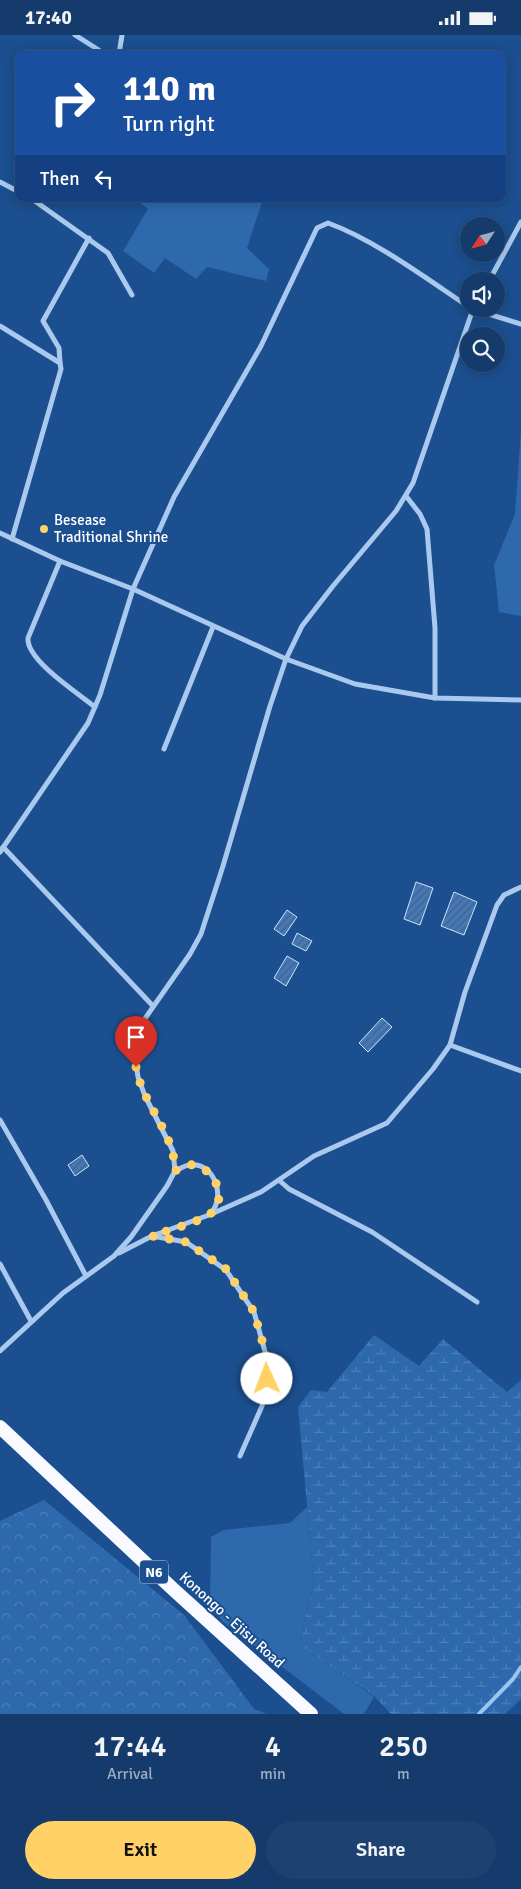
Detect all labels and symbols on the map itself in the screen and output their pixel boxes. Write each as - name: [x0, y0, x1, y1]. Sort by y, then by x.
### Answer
- north arrow: [460, 217, 505, 263]
- place label: Besease Traditional Shrine: [54, 511, 168, 546]
- marker: Besease Traditional Shrine: [38, 523, 50, 535]
- pin: [115, 1016, 157, 1067]
- position arrow: [240, 1352, 292, 1404]
- road number: N6: [140, 1560, 168, 1583]
- street label: Konongo - Ejisu Road: [176, 1568, 288, 1672]

